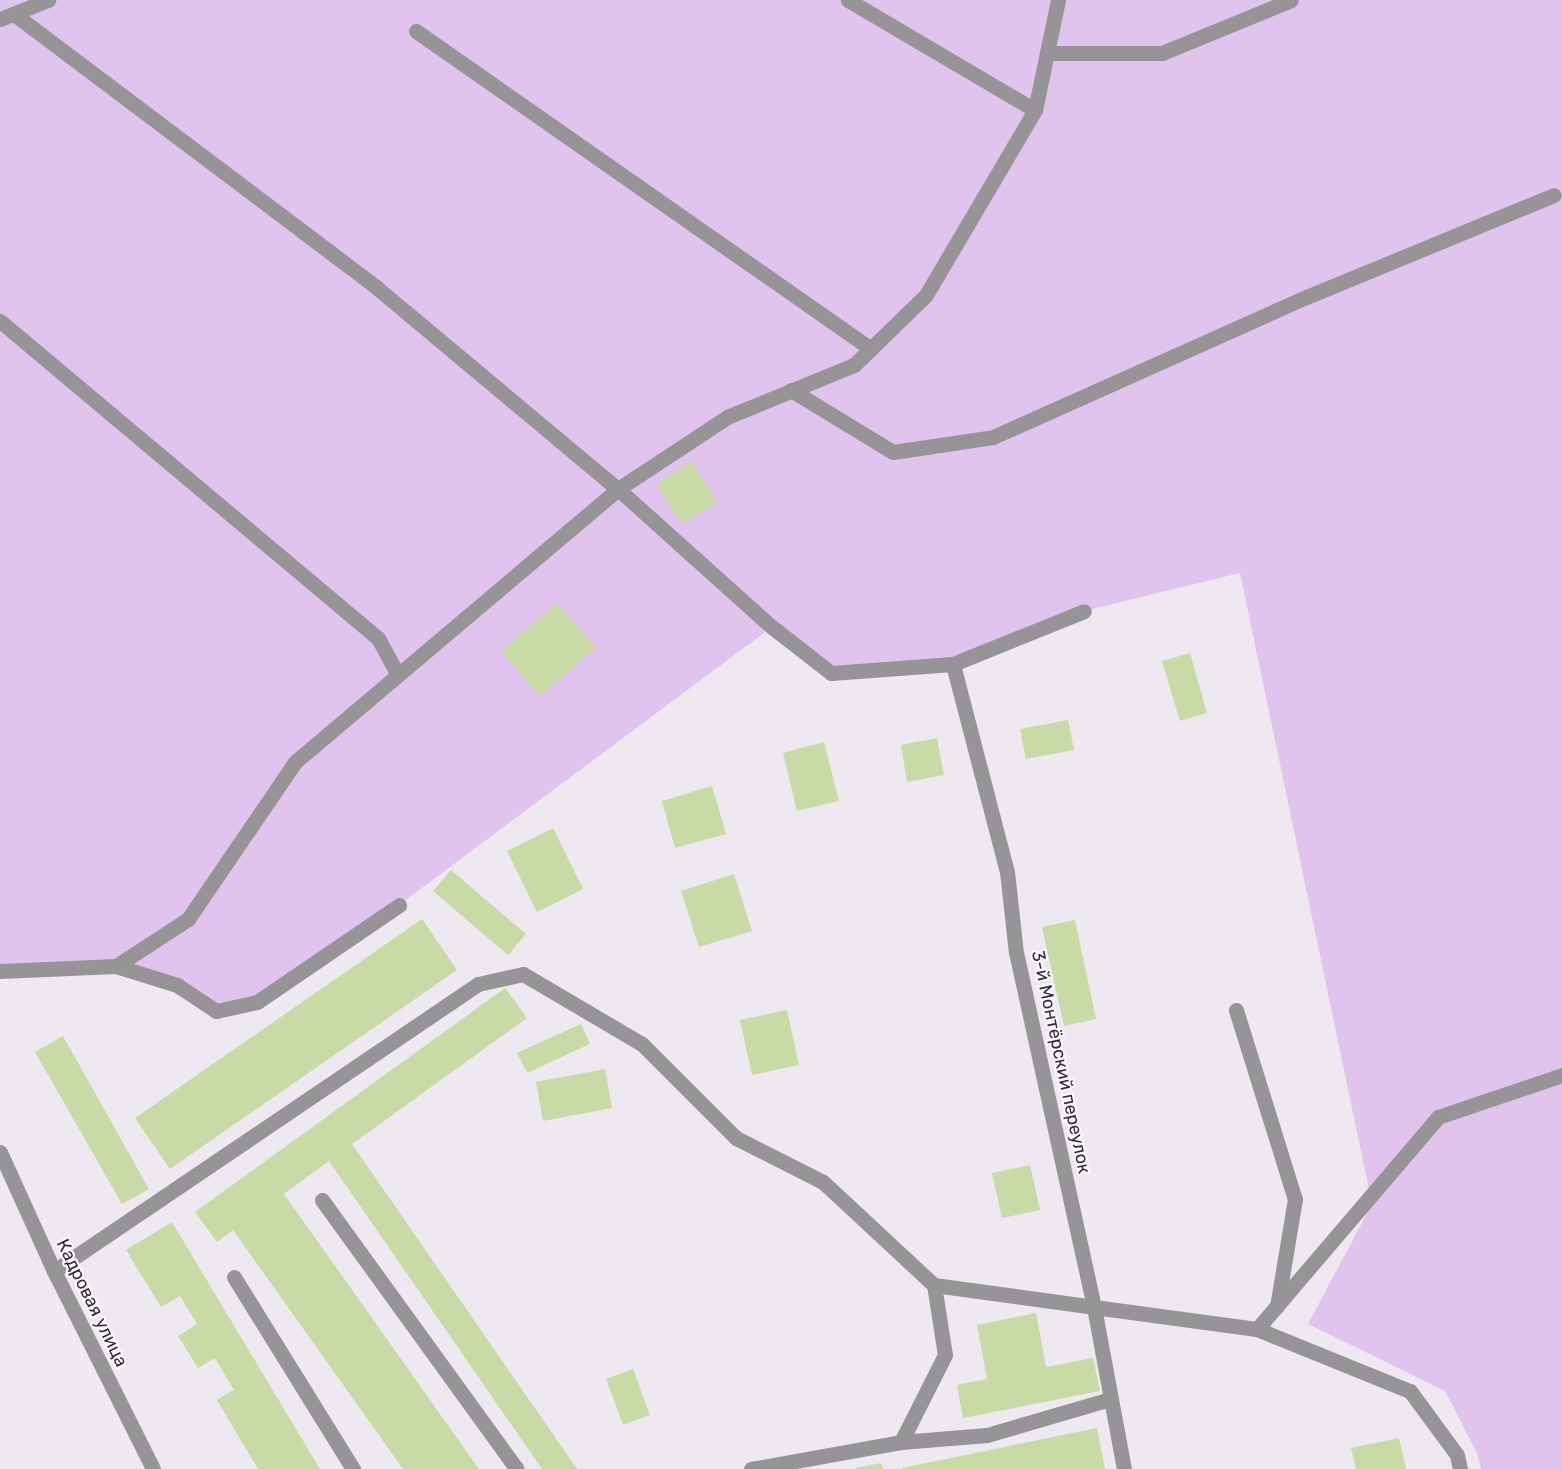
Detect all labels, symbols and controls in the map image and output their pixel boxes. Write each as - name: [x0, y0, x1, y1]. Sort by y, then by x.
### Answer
- street label: 3-й Монтёрский переулок: [1027, 949, 1095, 1175]
- street label: Кадровая улица: [52, 1236, 132, 1370]

